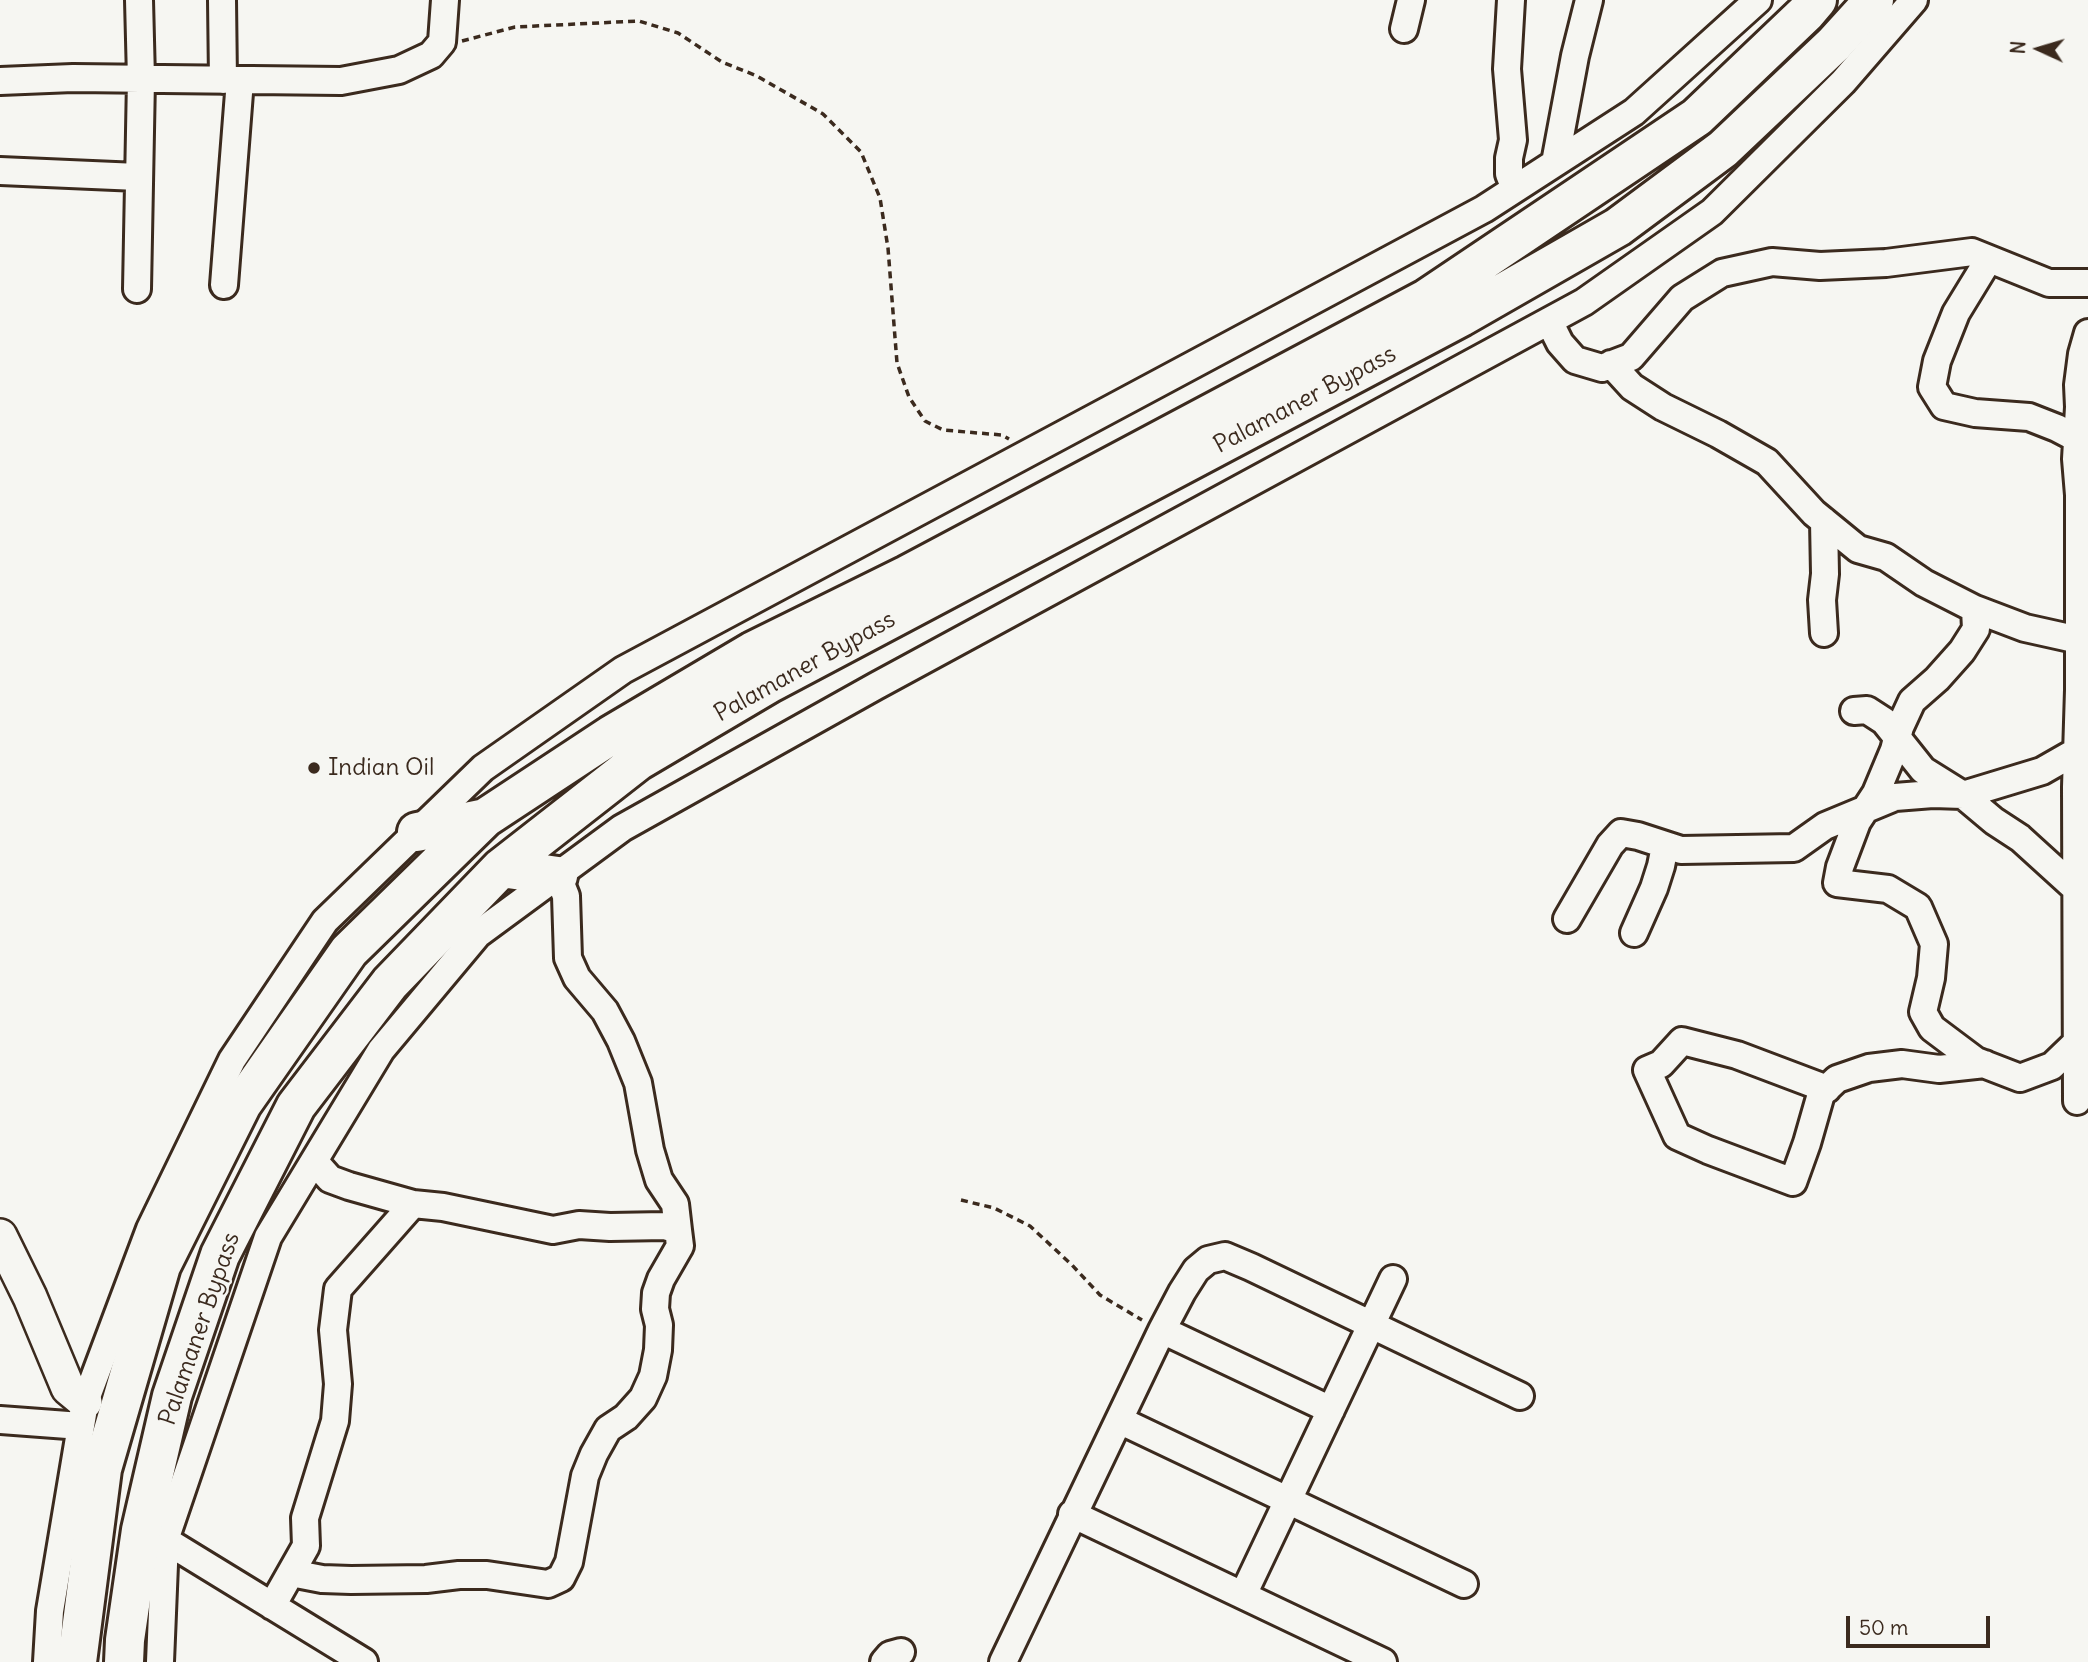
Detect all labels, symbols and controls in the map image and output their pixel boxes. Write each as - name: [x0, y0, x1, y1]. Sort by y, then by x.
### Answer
- north arrow: [2004, 14, 2074, 84]
- text: N: [2006, 40, 2030, 55]
- street label: Palamaner Bypass: [1209, 340, 1401, 460]
- street label: Palamaner Bypass: [710, 605, 900, 729]
- place label: Indian Oil: [328, 754, 434, 782]
- marker: Indian Oil: [306, 760, 322, 776]
- street label: Palamaner Bypass: [153, 1229, 247, 1429]
- scale bar: [1850, 1602, 1994, 1646]
- text: 50 m: [1859, 1614, 1908, 1641]

